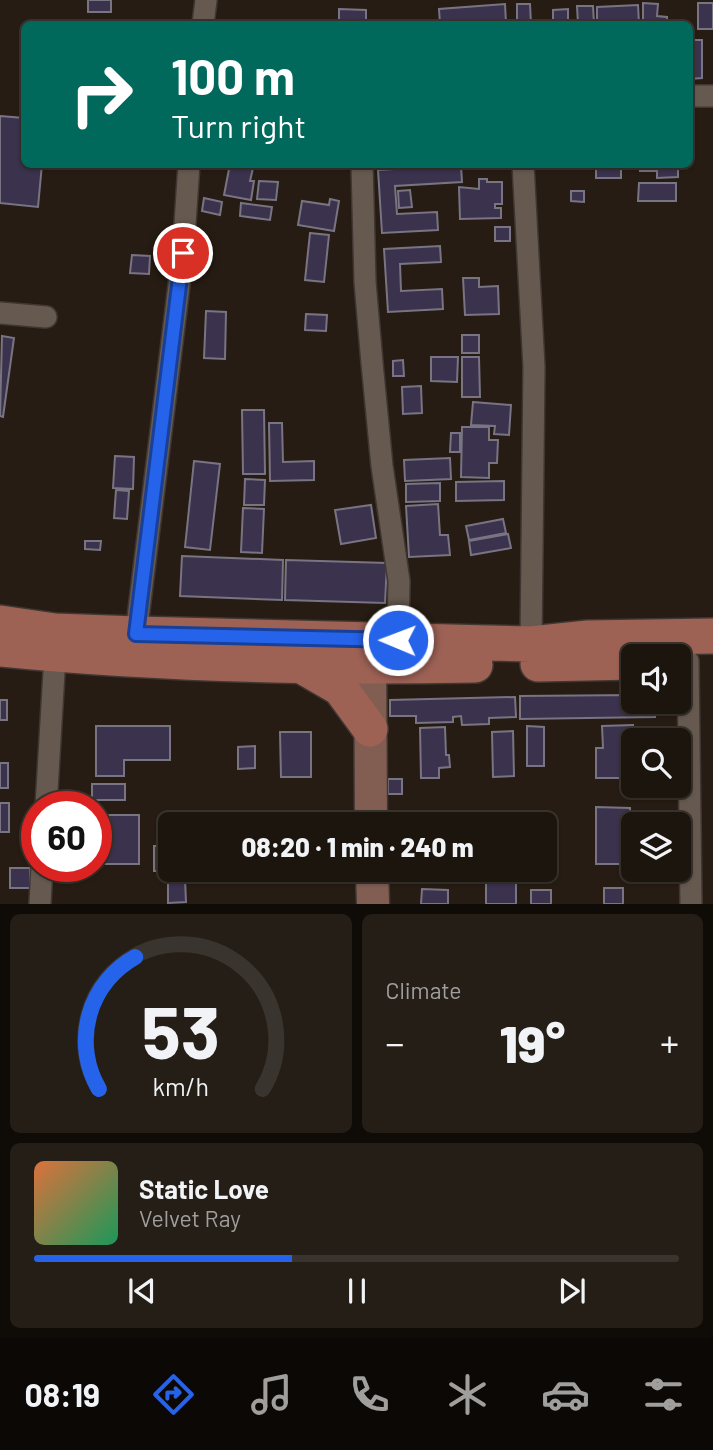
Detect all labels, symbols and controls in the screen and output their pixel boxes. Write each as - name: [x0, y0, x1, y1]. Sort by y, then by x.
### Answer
- text: 100 m: [171, 46, 295, 105]
- icon: right: [56, 49, 147, 140]
- text: Turn right: [171, 106, 306, 144]
- pin: [153, 223, 213, 283]
- icon: arrive: [164, 234, 202, 272]
- position arrow: [361, 603, 435, 677]
- map controls: [621, 644, 691, 882]
- button: sound: [621, 644, 691, 714]
- button: search: [621, 728, 691, 798]
- speed limit sign: 60: [21, 791, 112, 882]
- button: layers: [621, 812, 691, 882]
- text: 08:20 · 1 min · 240 m: [242, 831, 473, 862]
- text: Climate: [386, 976, 462, 1004]
- text: 53: [141, 987, 220, 1075]
- text: 19°: [499, 1011, 565, 1073]
- text: −: [386, 1019, 405, 1065]
- text: +: [660, 1019, 679, 1065]
- text: km/h: [152, 1071, 209, 1101]
- text: Static Love: [139, 1173, 269, 1204]
- text: Velvet Ray: [139, 1204, 241, 1232]
- icon: previous: [123, 1272, 161, 1310]
- icon: pause: [338, 1272, 376, 1310]
- icon: next: [553, 1272, 591, 1310]
- icon: directions: [149, 1370, 198, 1419]
- icon: music: [247, 1370, 296, 1419]
- icon: phone: [345, 1370, 394, 1419]
- icon: climate: [443, 1370, 492, 1419]
- icon: car: [541, 1370, 590, 1419]
- icon: filters: [639, 1370, 688, 1419]
- text: 08:19: [25, 1375, 100, 1413]

